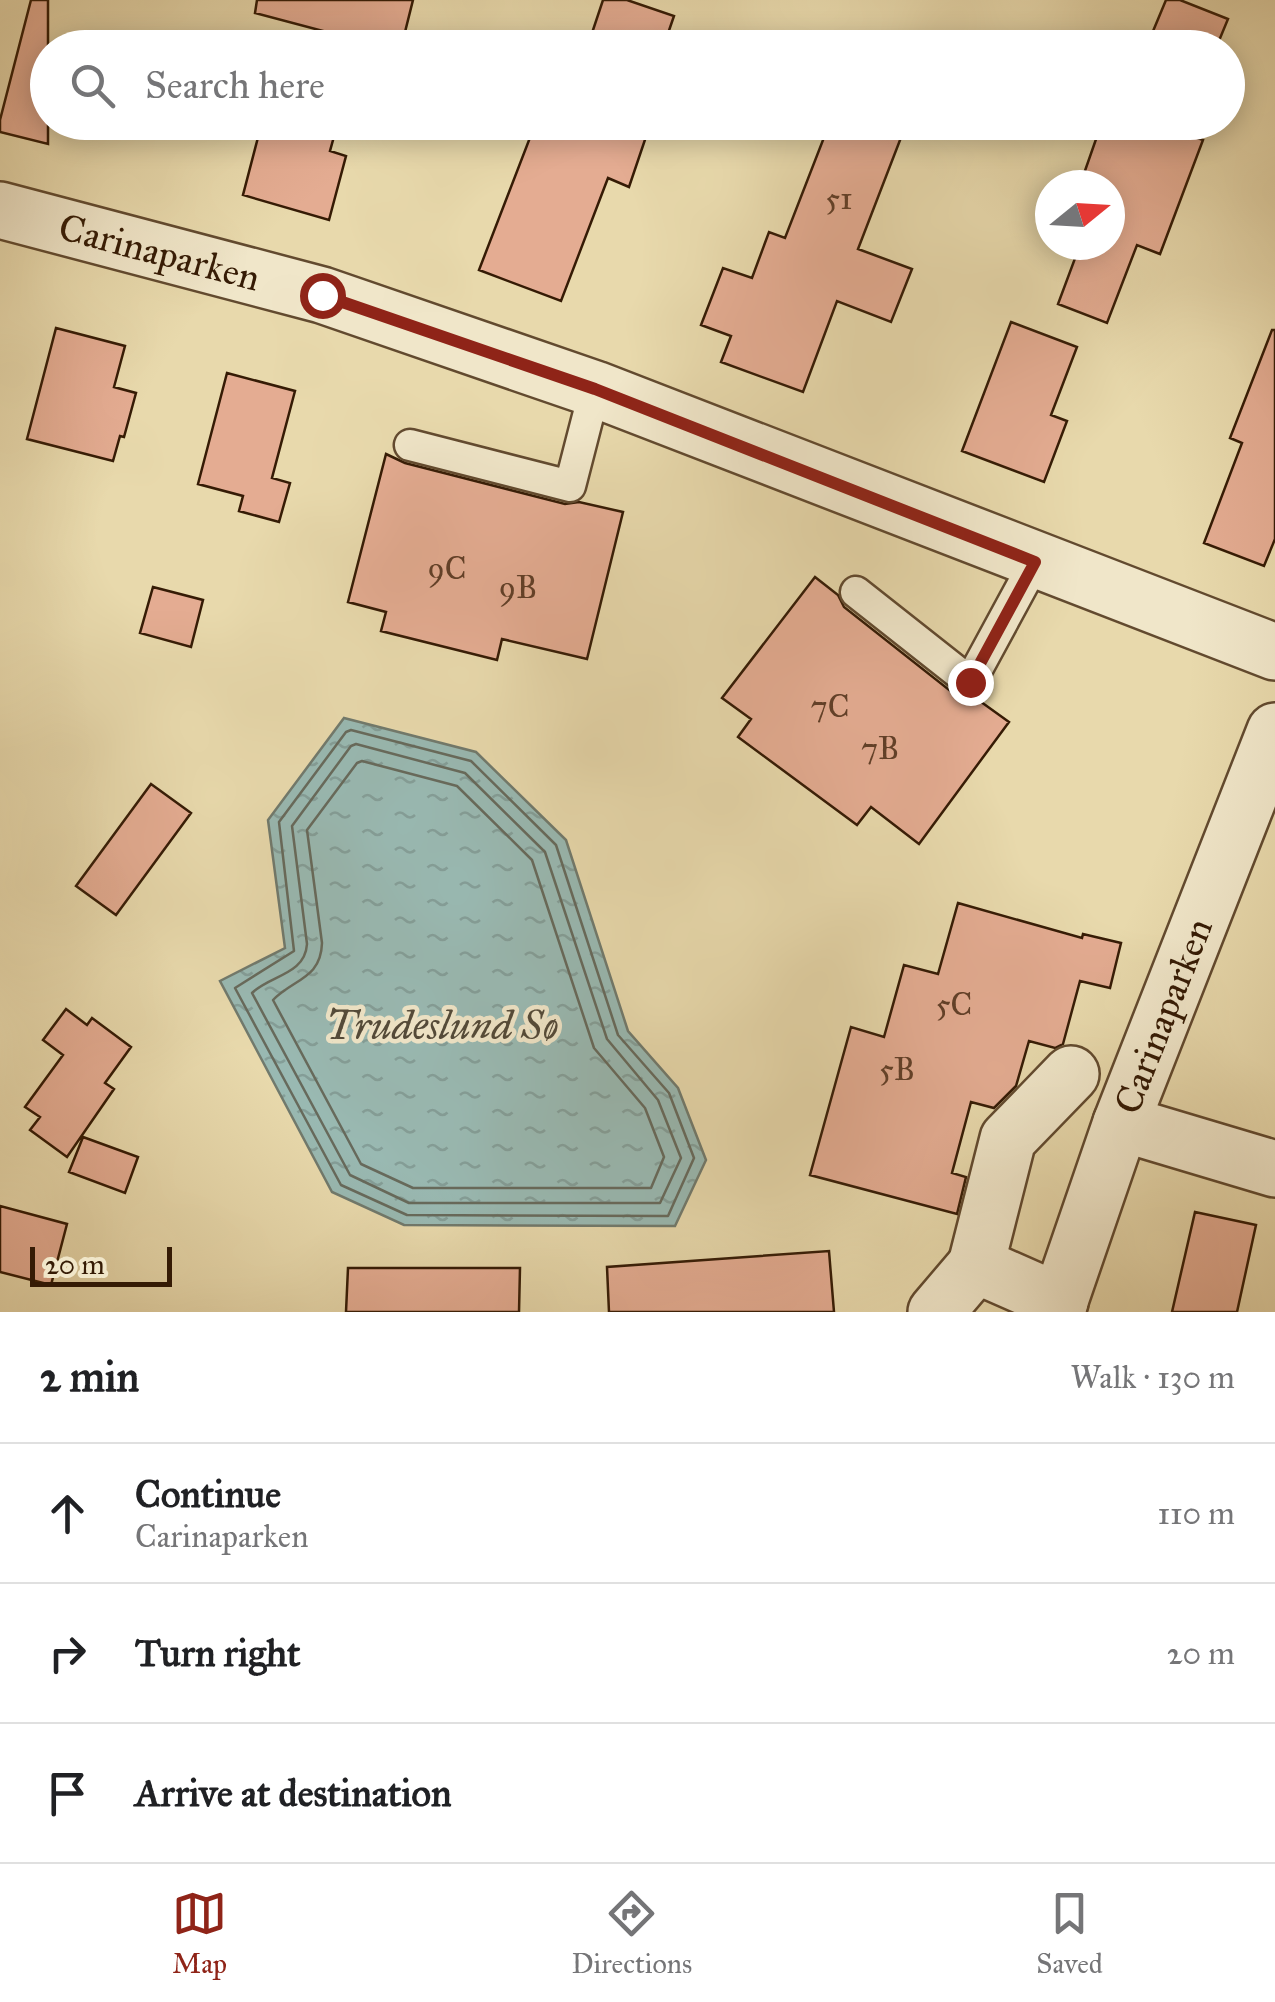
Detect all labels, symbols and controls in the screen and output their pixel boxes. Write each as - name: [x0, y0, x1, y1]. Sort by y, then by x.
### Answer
- search box: [30, 30, 1245, 140]
- icon: search: [65, 58, 120, 113]
- text: Search here: [145, 62, 325, 108]
- north arrow: [1035, 170, 1125, 260]
- house number: 51: [825, 179, 853, 218]
- street label: Carinaparken: [54, 204, 265, 301]
- route start: [300, 273, 346, 319]
- house number: 9C: [428, 549, 467, 588]
- house number: 9B: [499, 568, 537, 607]
- route end: [948, 660, 994, 706]
- house number: 7C: [811, 687, 849, 726]
- house number: 7B: [861, 729, 899, 768]
- street label: Carinaparken: [1104, 912, 1222, 1120]
- house number: 5C: [936, 985, 972, 1024]
- water label: Trudeslund Sø: [326, 1001, 558, 1050]
- house number: 5B: [879, 1050, 915, 1089]
- scale bar: [30, 1242, 172, 1286]
- text: 20 m: [45, 1247, 105, 1282]
- text: 2 min: [40, 1351, 139, 1403]
- text: Walk · 130 m: [1071, 1358, 1235, 1397]
- text: Continue: [135, 1471, 281, 1517]
- icon: ahead: [40, 1486, 95, 1541]
- text: 110 m: [1157, 1494, 1235, 1533]
- text: Carinaparken: [135, 1517, 308, 1556]
- icon: right: [40, 1626, 95, 1681]
- text: Turn right: [135, 1630, 301, 1676]
- text: 20 m: [1167, 1634, 1235, 1673]
- icon: arrive: [40, 1766, 95, 1821]
- text: Arrive at destination: [135, 1770, 452, 1816]
- tab: Map: [172, 1886, 227, 1981]
- tab: Directions: [571, 1886, 692, 1981]
- tab: Saved: [1036, 1886, 1103, 1981]

